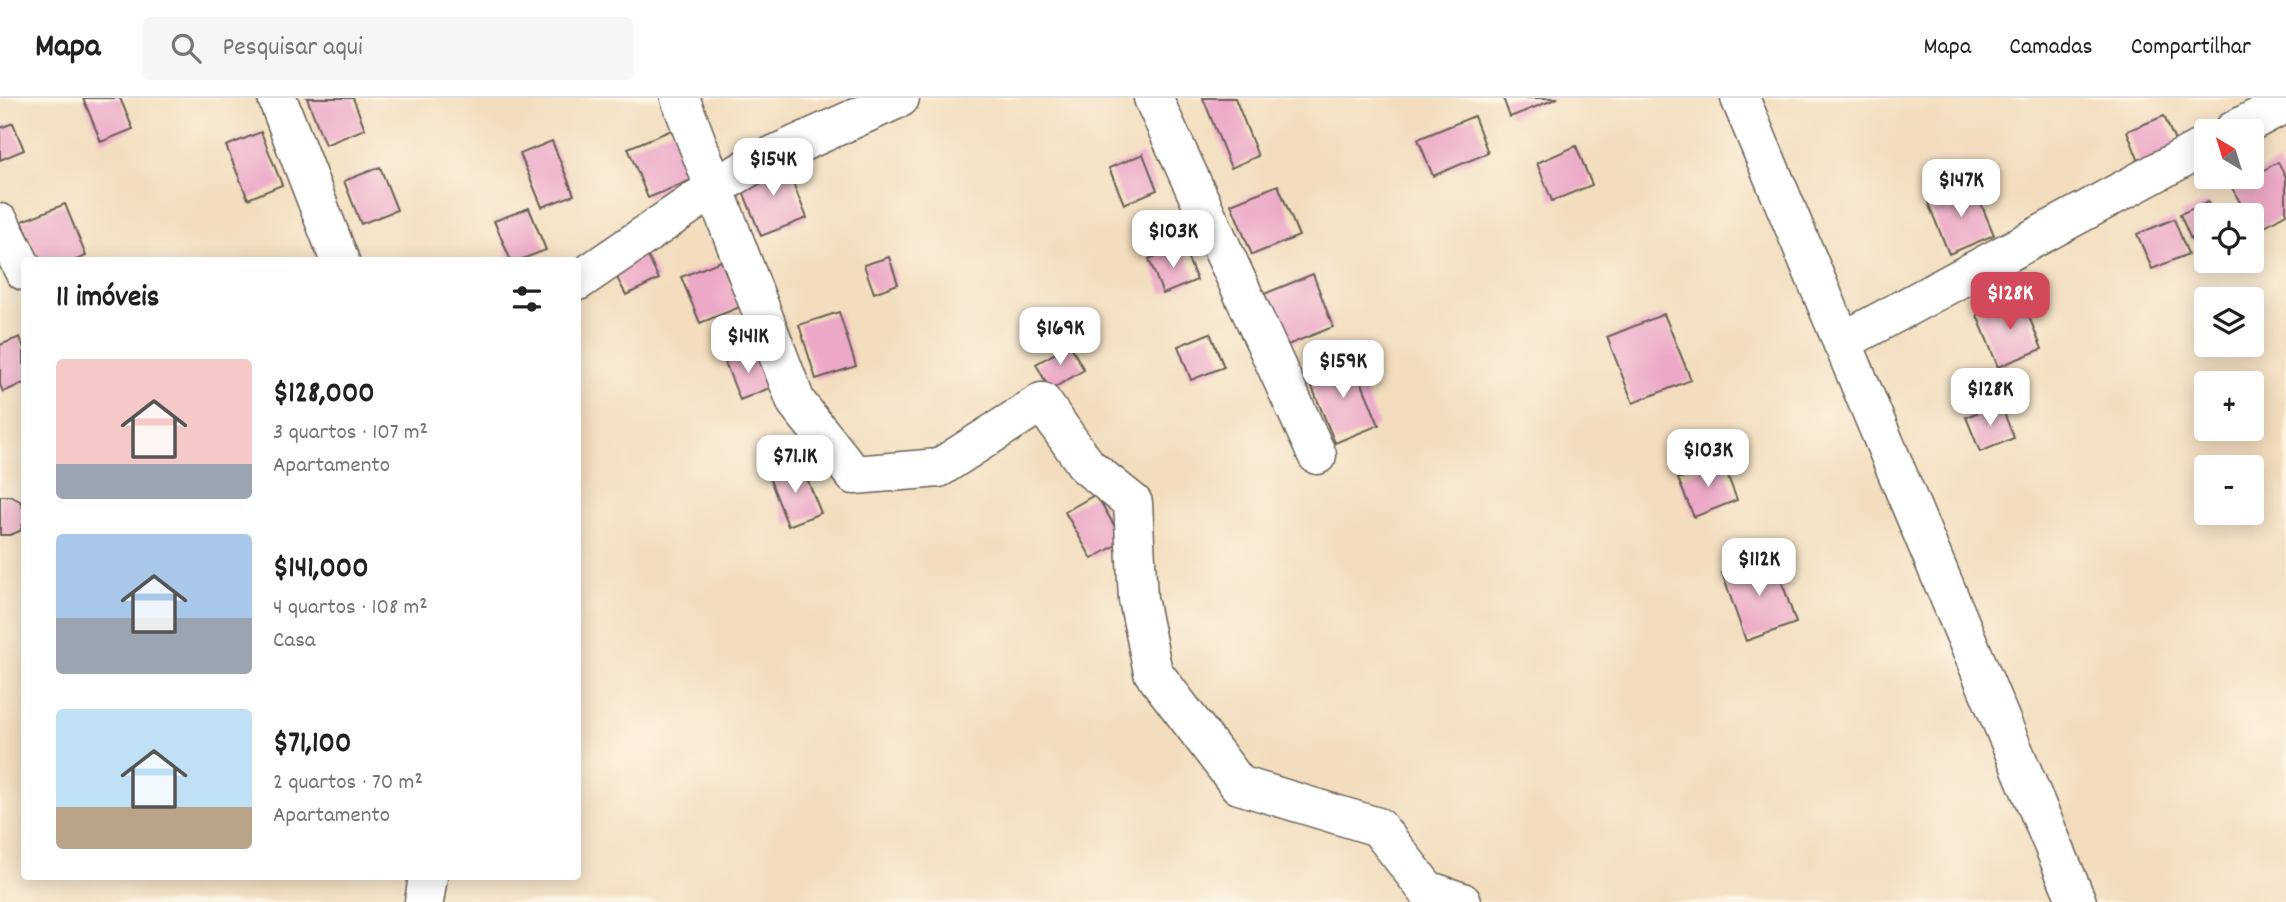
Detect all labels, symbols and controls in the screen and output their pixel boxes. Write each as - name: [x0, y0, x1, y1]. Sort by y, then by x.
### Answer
- search box: [143, 17, 633, 80]
- text: Mapa: [35, 25, 101, 72]
- icon: search: [167, 29, 205, 67]
- text: Pesquisar aqui: [223, 30, 363, 67]
- text: Mapa: [1924, 31, 1971, 65]
- text: Camadas: [2009, 31, 2093, 65]
- text: Compartilhar: [2131, 31, 2251, 65]
- north arrow: [2194, 119, 2264, 189]
- map controls: [2194, 119, 2264, 525]
- pin: $154K: [724, 139, 822, 198]
- text: $154K: [749, 144, 797, 177]
- pin: $147K: [1912, 159, 2010, 219]
- text: $147K: [1938, 165, 1984, 198]
- button: locate: [2194, 203, 2264, 273]
- pin: $103K: [1124, 211, 1222, 270]
- text: $103K: [1148, 216, 1198, 249]
- pin: $128K: [1961, 272, 2059, 332]
- text: 11 imóveis: [56, 278, 159, 321]
- text: $128K: [1987, 278, 2033, 311]
- icon: filters: [508, 280, 546, 318]
- button: layers: [2194, 287, 2264, 357]
- pin: $169K: [1011, 308, 1109, 367]
- text: $169K: [1035, 313, 1085, 346]
- pin: $141K: [699, 316, 797, 375]
- text: $141K: [727, 321, 769, 354]
- pin: $159K: [1294, 341, 1392, 400]
- text: $159K: [1319, 346, 1367, 379]
- pin: $128K: [1941, 368, 2039, 428]
- button: +: [2194, 371, 2264, 441]
- text: $128,000: [273, 374, 375, 417]
- text: $128K: [1967, 374, 2013, 407]
- icon: home: [112, 387, 196, 471]
- text: 3 quartos · 107 m²: [273, 417, 428, 450]
- pin: $103K: [1659, 430, 1757, 489]
- text: $103K: [1683, 435, 1733, 468]
- pin: $71.1K: [738, 436, 852, 495]
- text: $71.1K: [773, 441, 818, 474]
- text: Apartamento: [273, 450, 390, 483]
- button: −: [2194, 455, 2264, 525]
- pin: $112K: [1710, 538, 1808, 598]
- text: $112K: [1738, 544, 1780, 577]
- text: $141,000: [273, 549, 369, 592]
- icon: home: [112, 562, 196, 646]
- text: 4 quartos · 108 m²: [273, 592, 428, 625]
- text: Casa: [273, 625, 316, 658]
- text: $71,100: [273, 724, 351, 767]
- icon: home: [112, 737, 196, 821]
- text: 2 quartos · 70 m²: [273, 767, 423, 800]
- text: Apartamento: [273, 800, 390, 833]

